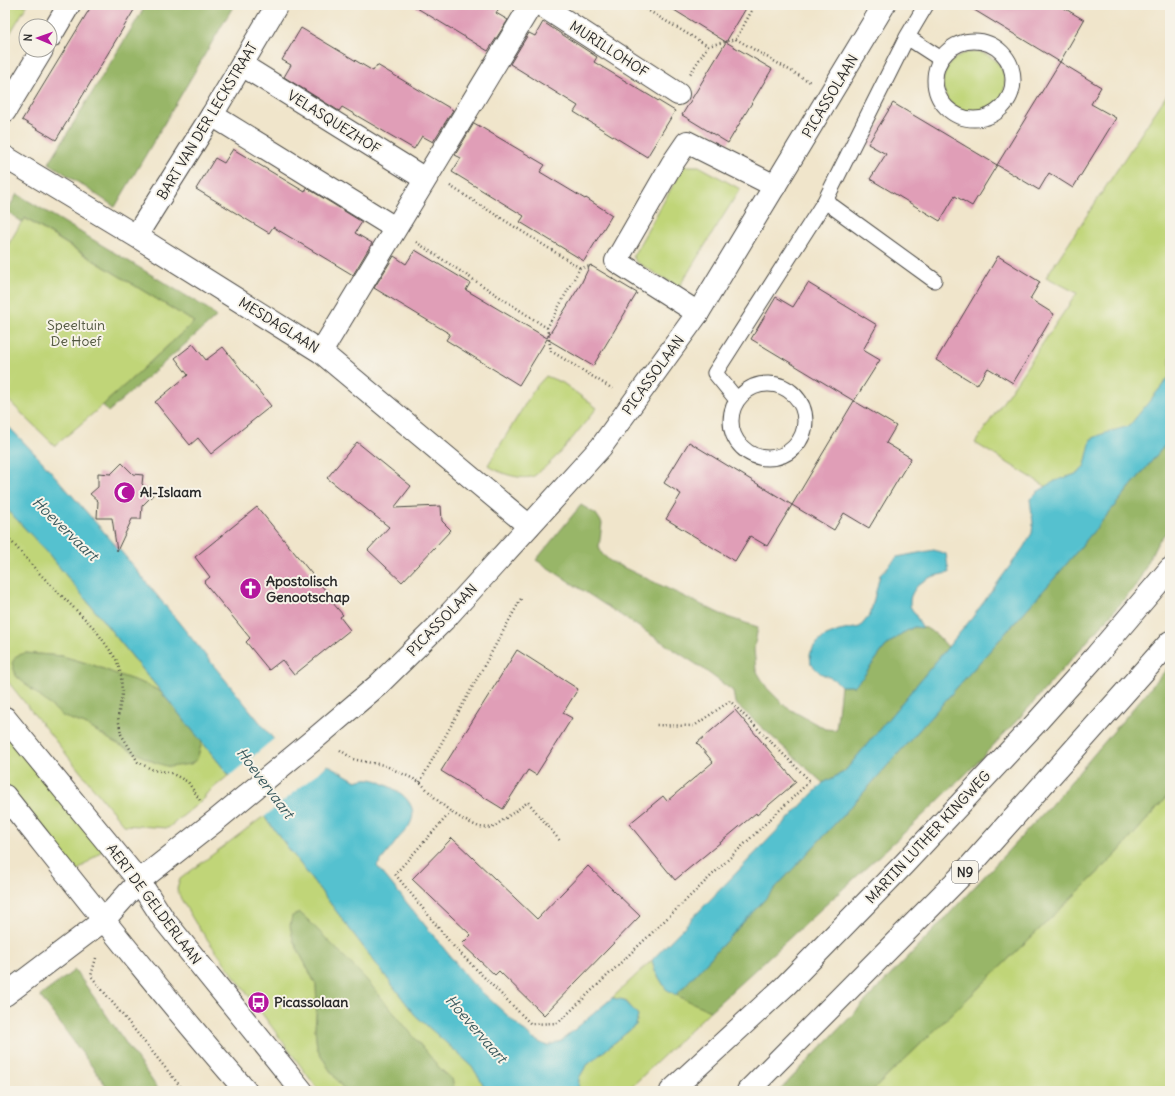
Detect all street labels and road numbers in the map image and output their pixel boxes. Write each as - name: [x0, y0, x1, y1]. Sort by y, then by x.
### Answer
- street label: MURILLOHOF: [566, 17, 652, 81]
- street label: BART VAN DER LECKSTRAAT: [153, 39, 261, 203]
- street label: PICASSOLAAN: [798, 51, 862, 141]
- street label: VELASQUEZHOF: [284, 86, 384, 158]
- street label: MESDAGLAAN: [235, 293, 323, 357]
- street label: PICASSOLAAN: [618, 332, 688, 418]
- street label: PICASSOLAAN: [403, 580, 481, 660]
- street label: MARTIN LUTHER KINGWEG: [862, 767, 994, 907]
- street label: AERT DE GELDERLAAN: [103, 840, 205, 968]
- road number: N9: [952, 861, 978, 883]

